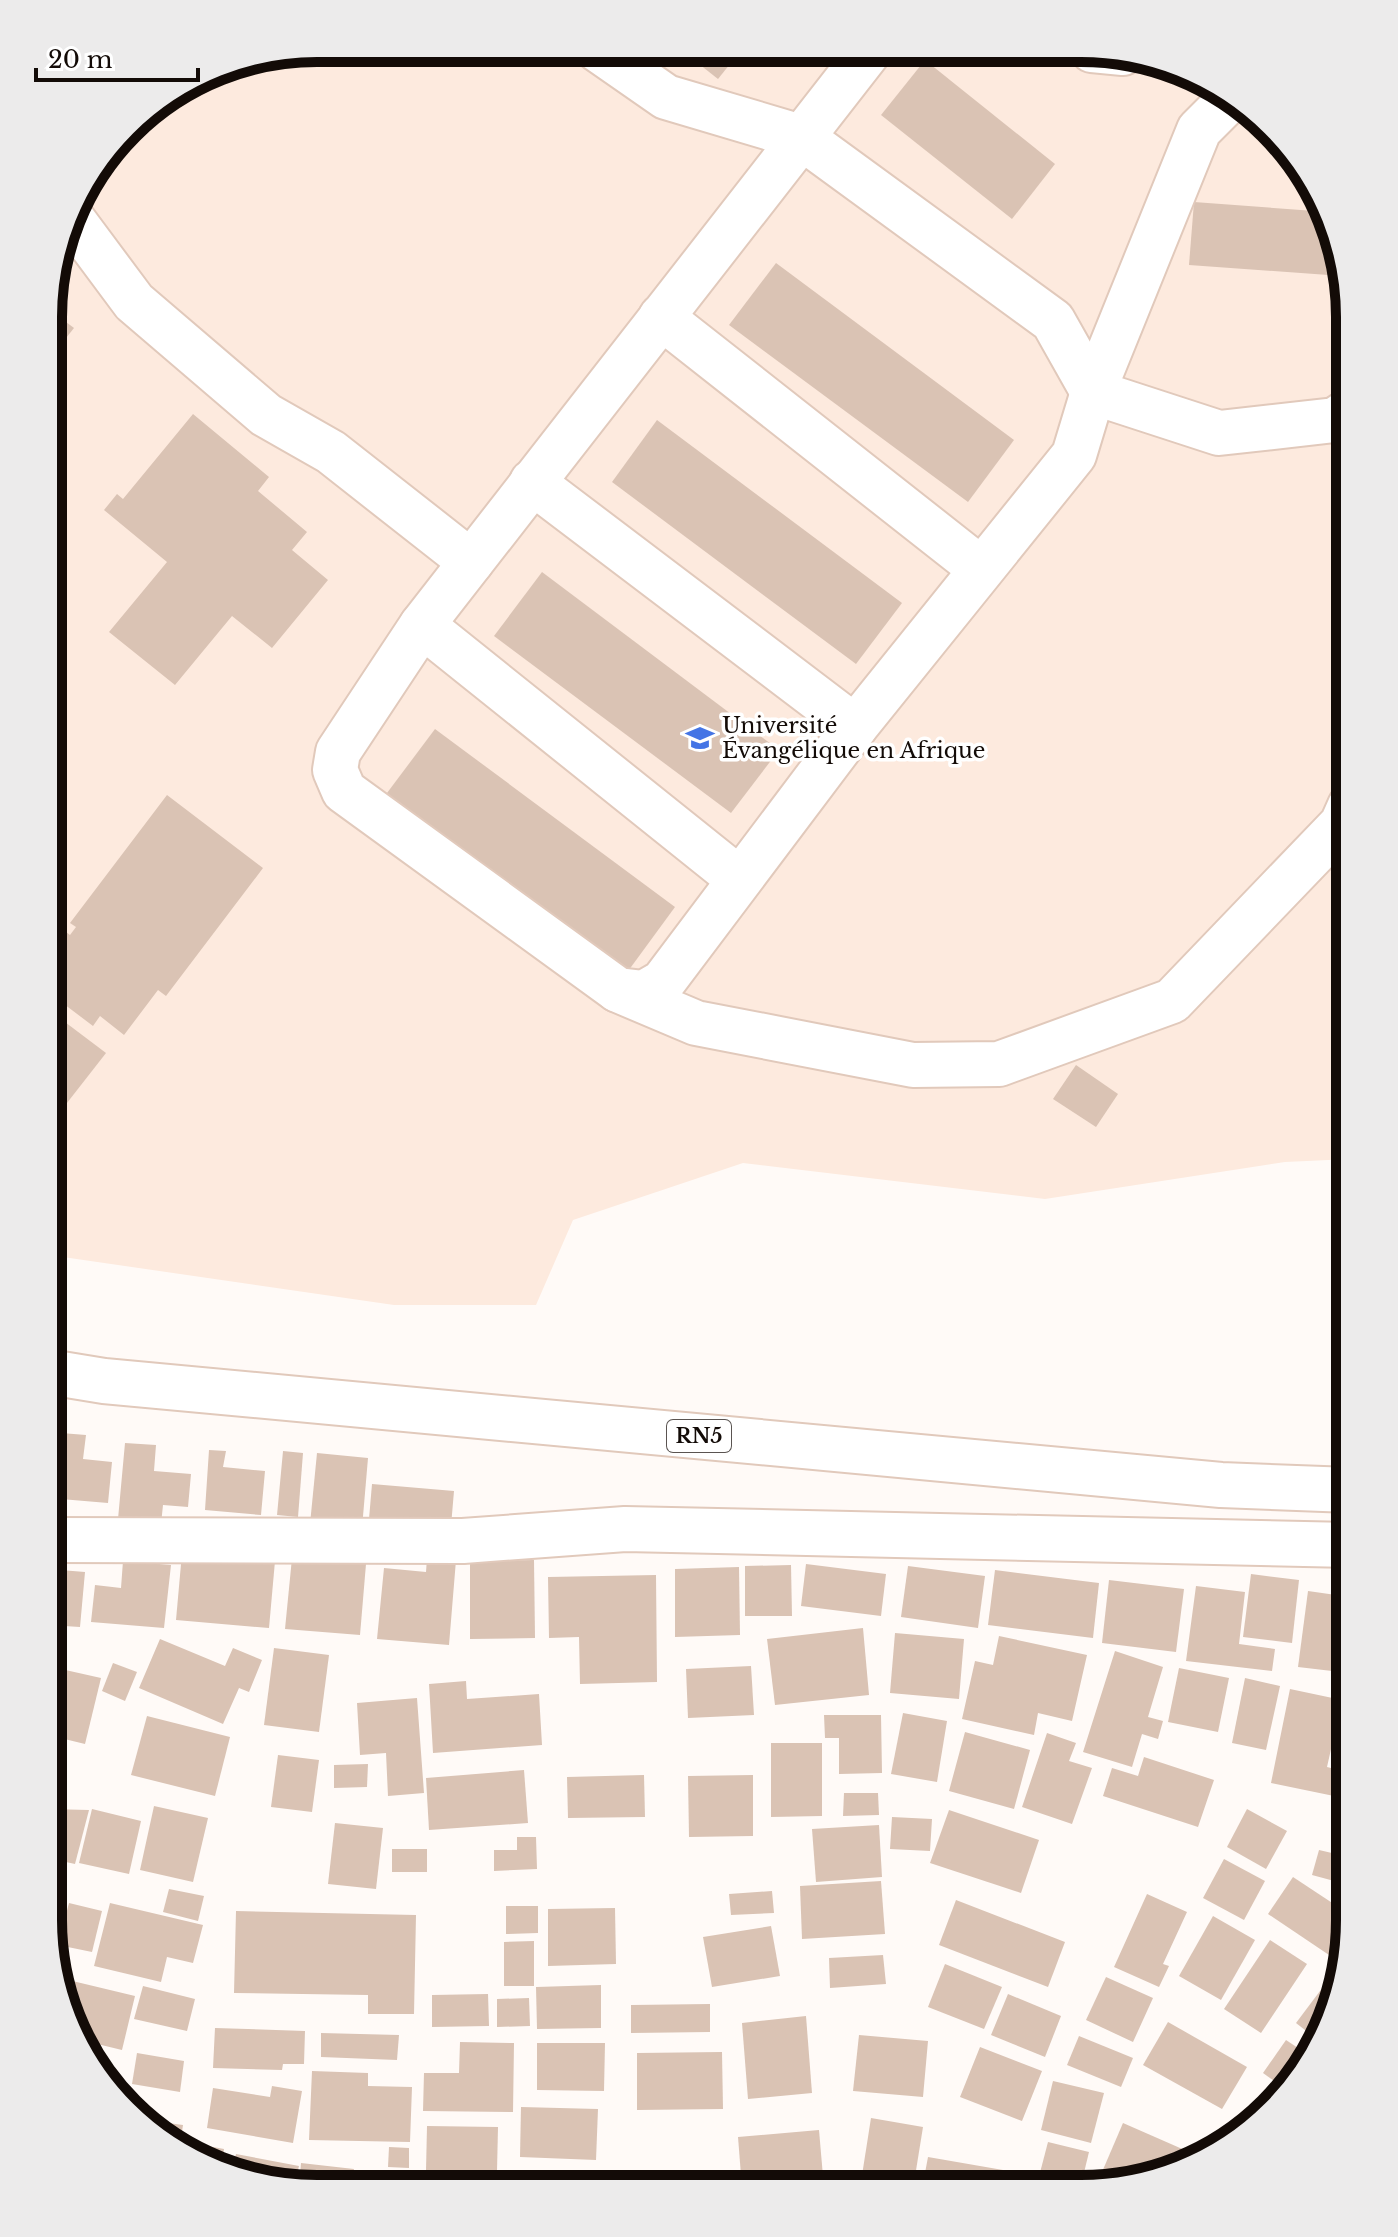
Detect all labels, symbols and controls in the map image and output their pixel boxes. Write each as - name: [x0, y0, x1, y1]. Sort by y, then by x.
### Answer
- scale bar: [36, 32, 198, 82]
- text: 20 m: [48, 45, 113, 74]
- place label: Université Évangélique en Afrique: [722, 712, 985, 764]
- school or university icon: Université Évangélique en Afrique: [685, 723, 715, 753]
- road number: RN5: [667, 1420, 731, 1452]

